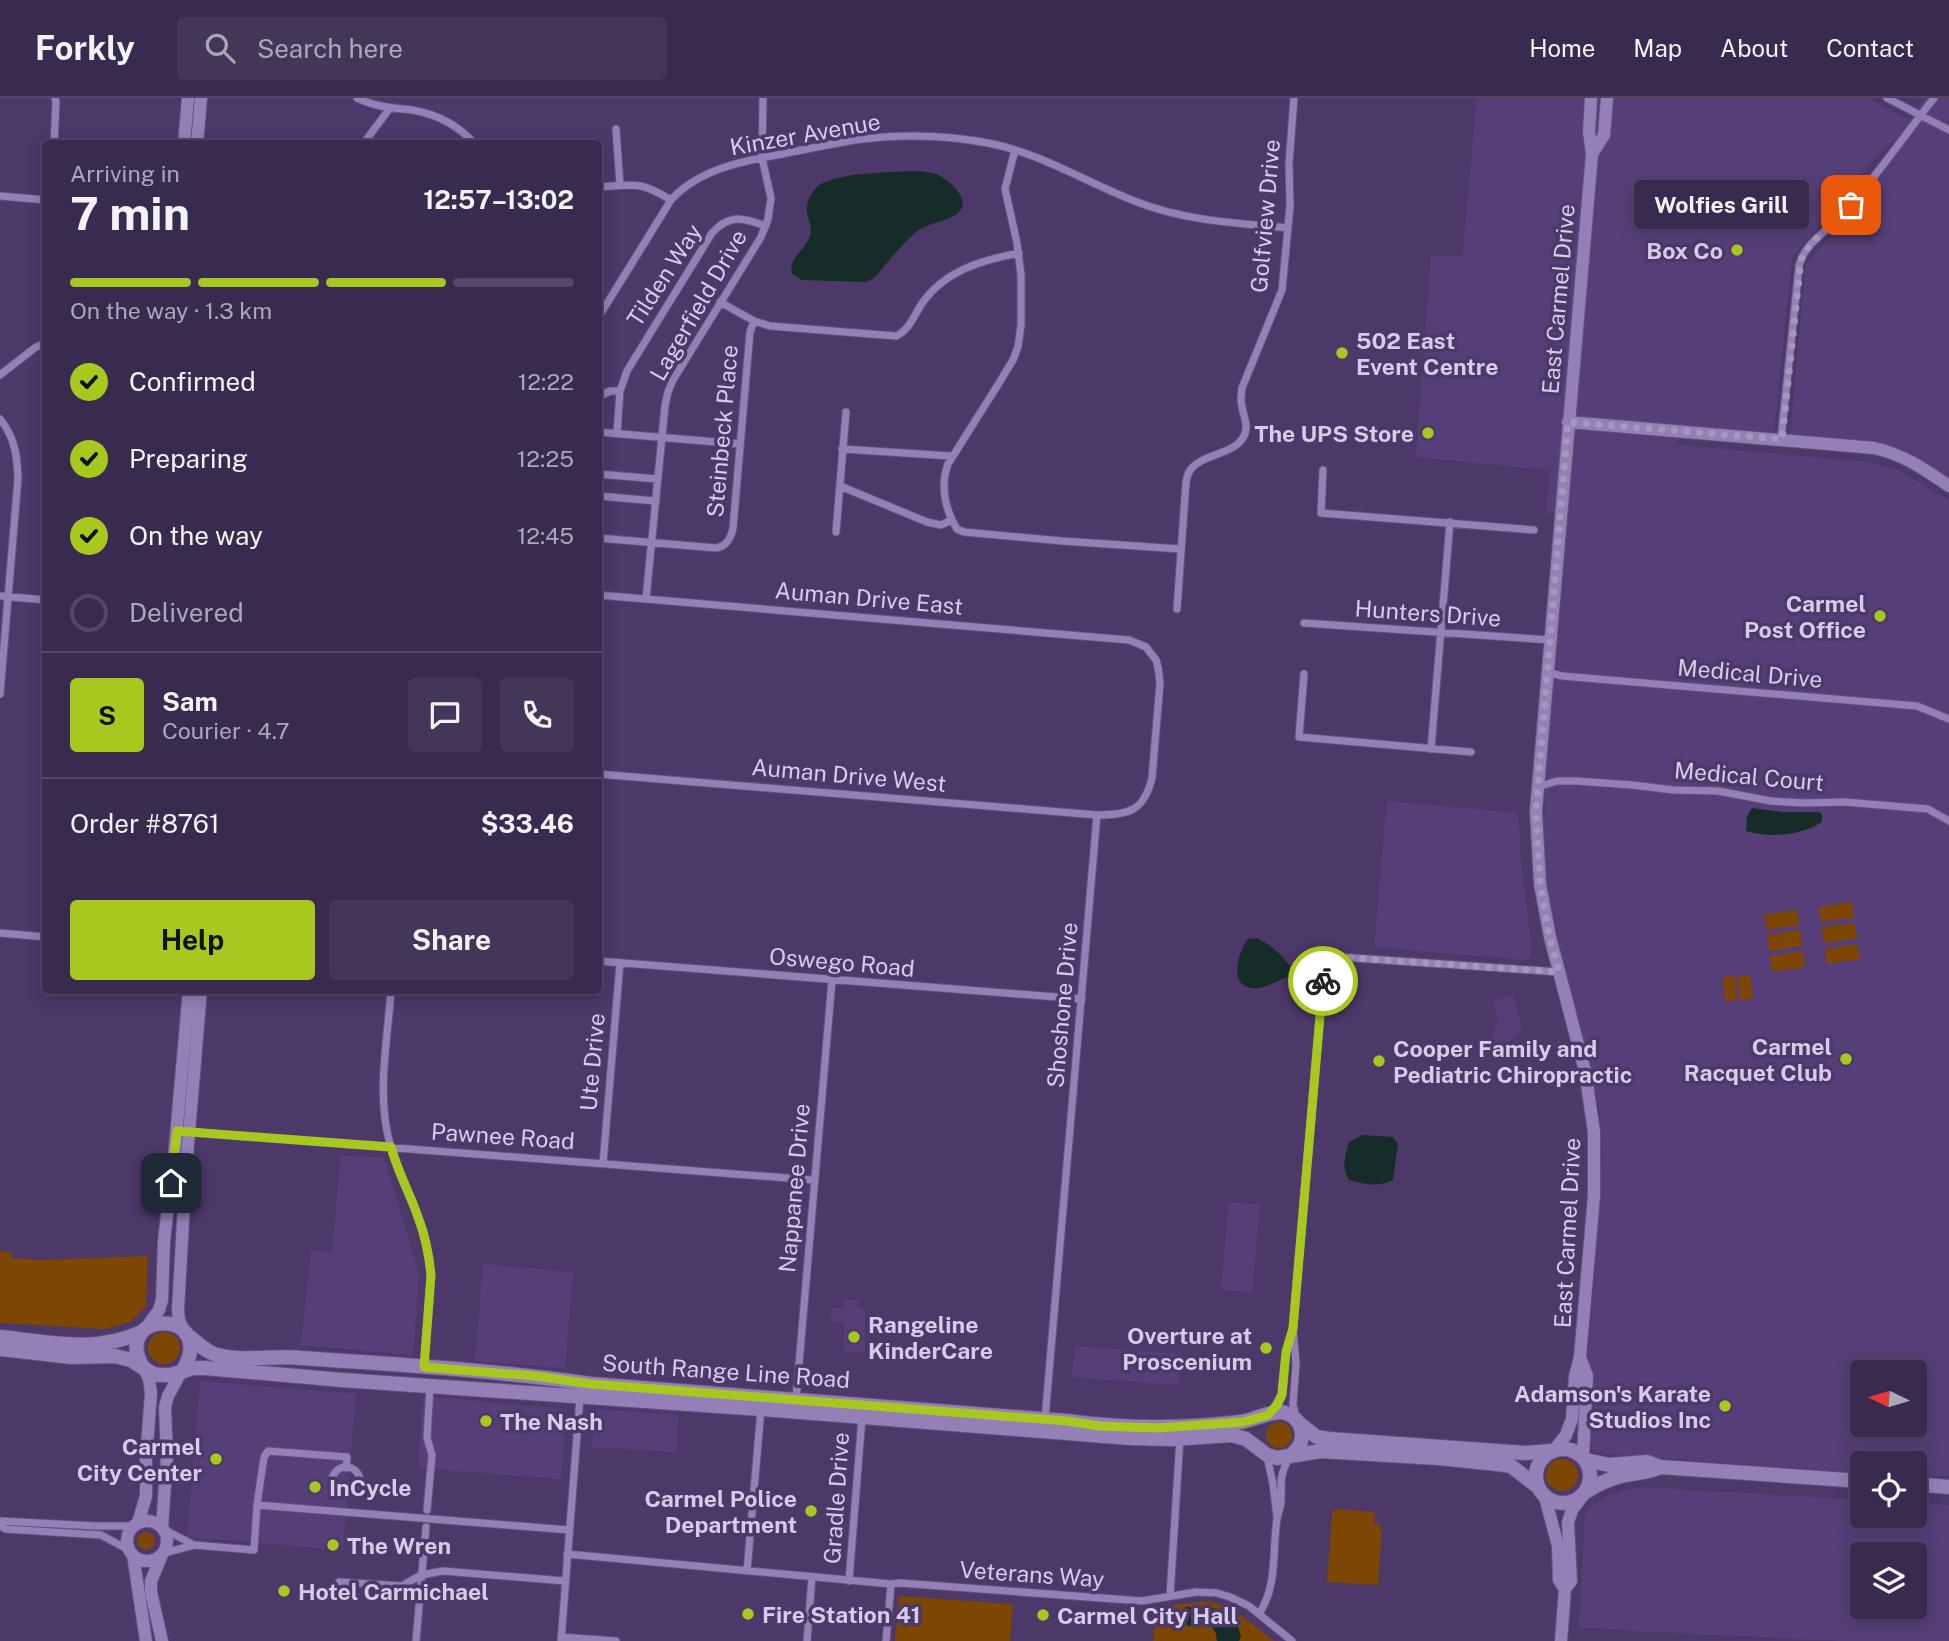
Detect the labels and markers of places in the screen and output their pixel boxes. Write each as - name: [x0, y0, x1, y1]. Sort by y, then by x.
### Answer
- pin: [1821, 175, 1881, 235]
- callout: Wolfies Grill: [1634, 180, 1809, 230]
- place label: Box Co: [1646, 237, 1723, 264]
- marker: Box Co: [1729, 242, 1745, 258]
- place label: 502 East Event Centre: [1356, 327, 1498, 380]
- marker: 502 East Event Centre: [1334, 345, 1350, 361]
- place label: The UPS Store: [1254, 420, 1414, 447]
- marker: The UPS Store: [1420, 425, 1436, 441]
- place label: Carmel Post Office: [1744, 590, 1866, 643]
- marker: Carmel Post Office: [1872, 608, 1888, 624]
- place label: Carmel Racquet Club: [1684, 1033, 1832, 1086]
- place label: Cooper Family and Pediatric Chiropractic: [1393, 1035, 1632, 1088]
- marker: Carmel Racquet Club: [1838, 1051, 1854, 1067]
- marker: Cooper Family and Pediatric Chiropractic: [1371, 1053, 1387, 1069]
- pin: [141, 1153, 201, 1213]
- place label: Rangeline KinderCare: [868, 1311, 993, 1364]
- place label: Overture at Proscenium: [1122, 1322, 1252, 1375]
- marker: Rangeline KinderCare: [846, 1329, 862, 1345]
- marker: Overture at Proscenium: [1258, 1340, 1274, 1356]
- place label: Adamson's Karate Studios Inc: [1514, 1380, 1711, 1433]
- marker: Adamson's Karate Studios Inc: [1717, 1398, 1733, 1414]
- place label: The Nash: [500, 1408, 603, 1435]
- marker: The Nash: [478, 1413, 494, 1429]
- place label: Carmel City Center: [77, 1433, 202, 1486]
- marker: Carmel City Center: [208, 1451, 224, 1467]
- place label: InCycle: [329, 1474, 411, 1501]
- marker: InCycle: [307, 1479, 323, 1495]
- place label: Carmel Police Department: [644, 1485, 797, 1538]
- marker: Carmel Police Department: [803, 1503, 819, 1519]
- place label: The Wren: [347, 1532, 451, 1559]
- marker: The Wren: [325, 1537, 341, 1553]
- place label: Hotel Carmichael: [298, 1578, 489, 1605]
- marker: Hotel Carmichael: [276, 1583, 292, 1599]
- place label: Fire Station 41: [762, 1601, 921, 1628]
- place label: Carmel City Hall: [1057, 1602, 1238, 1629]
- marker: Fire Station 41: [740, 1606, 756, 1622]
- marker: Carmel City Hall: [1035, 1607, 1051, 1623]

